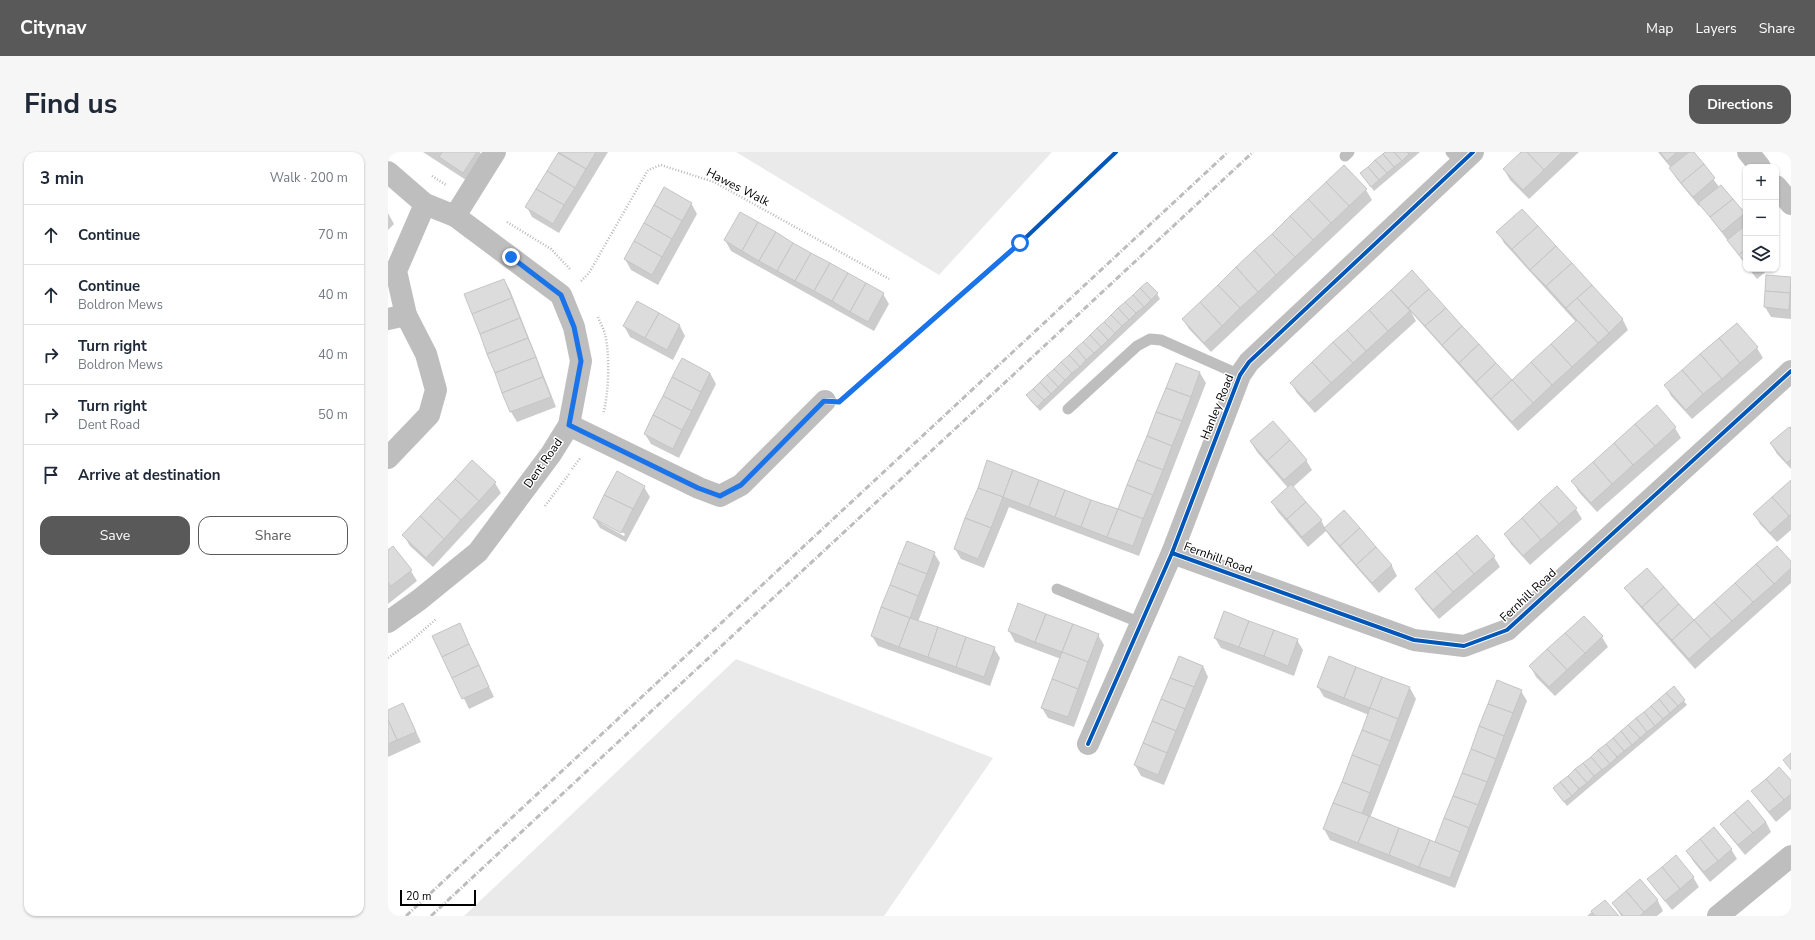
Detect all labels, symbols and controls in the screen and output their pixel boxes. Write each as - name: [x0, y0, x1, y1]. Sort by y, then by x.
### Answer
- text: Citynav: [20, 15, 87, 41]
- text: Map: [1646, 19, 1673, 38]
- text: Layers: [1695, 19, 1737, 38]
- text: Share: [1759, 19, 1795, 38]
- text: Find us: [24, 85, 118, 123]
- button: Directions: [1689, 85, 1791, 124]
- street label: Hawes Walk: [704, 164, 773, 210]
- map controls: [1743, 164, 1779, 272]
- button: +: [1743, 164, 1779, 200]
- text: 3 min: [40, 167, 84, 190]
- text: Walk · 200 m: [270, 169, 348, 187]
- button: −: [1743, 200, 1779, 236]
- icon: ahead: [40, 224, 62, 246]
- text: Continue: [78, 225, 140, 245]
- text: 70 m: [318, 226, 348, 244]
- route start: [1011, 234, 1029, 252]
- button: layers: [1743, 236, 1779, 272]
- route end: [502, 248, 520, 266]
- text: Continue: [78, 276, 140, 296]
- icon: ahead: [40, 284, 62, 306]
- text: 40 m: [318, 286, 348, 304]
- text: Boldron Mews: [78, 296, 163, 314]
- text: Turn right: [78, 336, 147, 356]
- icon: right: [40, 344, 62, 366]
- text: 40 m: [318, 346, 348, 364]
- text: Boldron Mews: [78, 356, 163, 374]
- street label: Hanley Road: [1197, 372, 1237, 442]
- text: Turn right: [78, 396, 147, 416]
- icon: right: [40, 404, 62, 426]
- text: 50 m: [318, 406, 348, 424]
- text: Dent Road: [78, 416, 140, 434]
- street label: Dent Road: [520, 435, 566, 491]
- icon: arrive: [40, 464, 62, 486]
- text: Arrive at destination: [78, 465, 221, 485]
- button: Save: [40, 516, 190, 555]
- button: Share: [198, 516, 348, 555]
- street label: Fernhill Road: [1182, 538, 1254, 578]
- street label: Fernhill Road: [1496, 565, 1560, 625]
- scale bar: [400, 888, 476, 907]
- text: 20 m: [406, 889, 431, 904]

